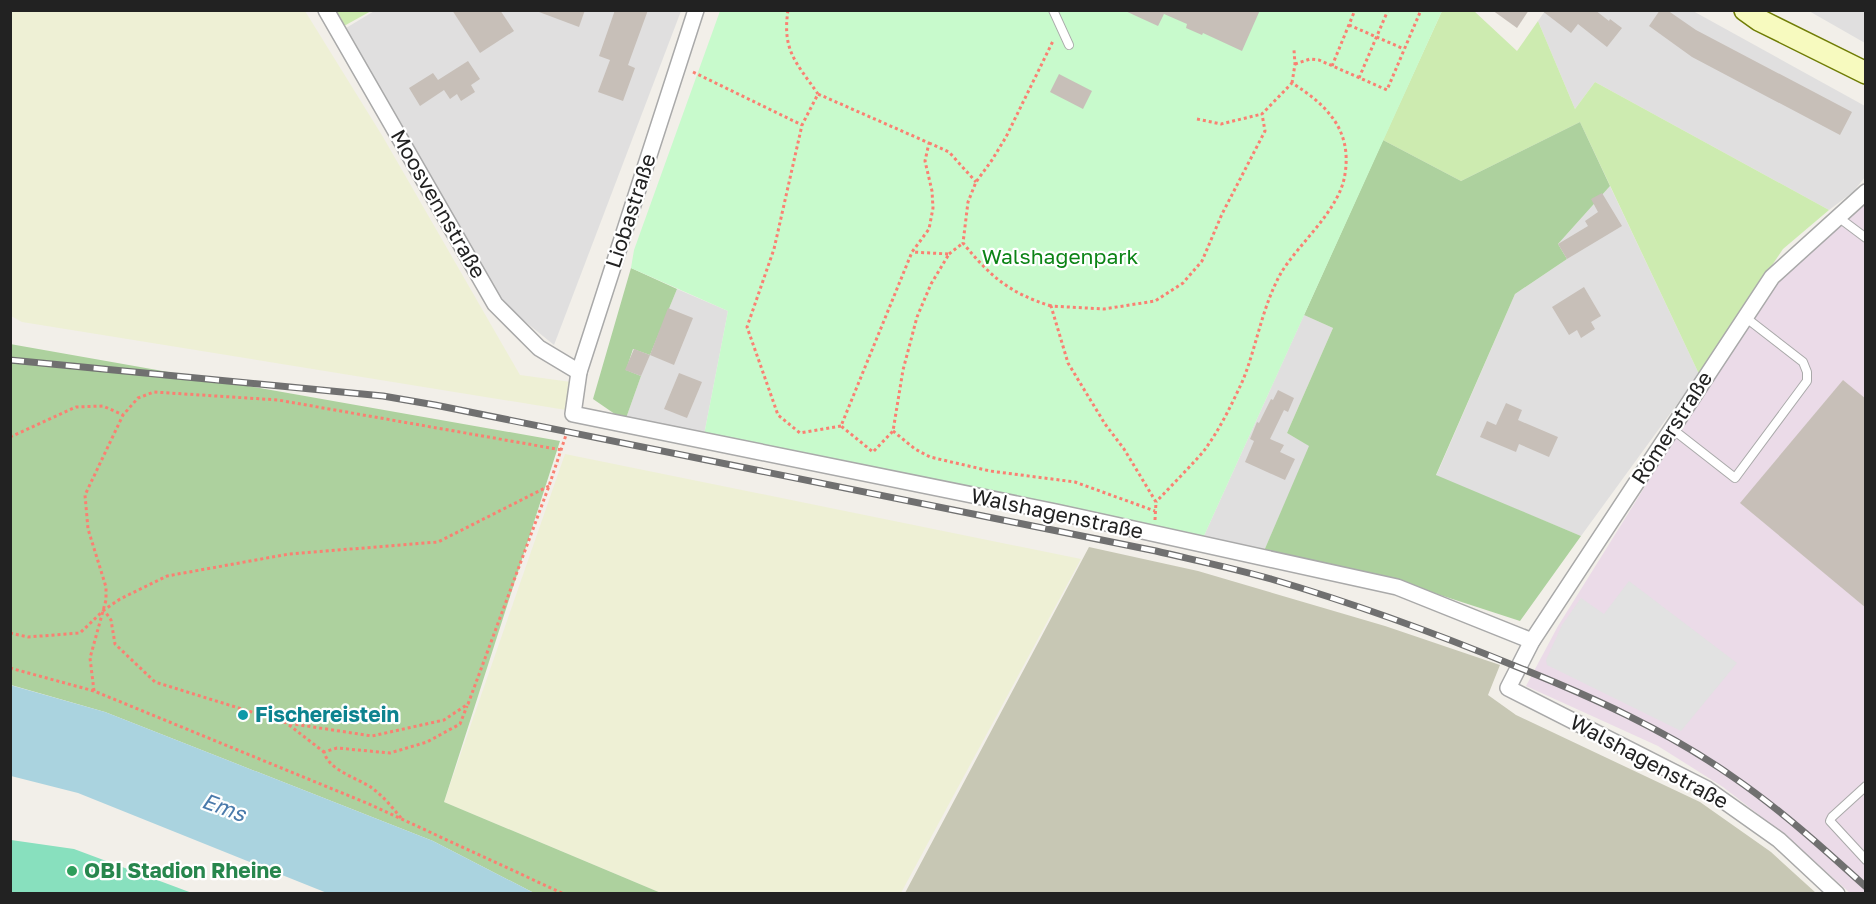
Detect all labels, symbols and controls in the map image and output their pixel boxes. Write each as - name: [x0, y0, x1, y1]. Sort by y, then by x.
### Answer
- street label: Moosvennstraße: [386, 124, 492, 283]
- street label: Liobastraße: [599, 150, 661, 271]
- park label: Walshagenpark: [982, 243, 1138, 269]
- street label: Römerstraße: [1625, 366, 1717, 489]
- street label: Walshagenstraße: [969, 482, 1146, 544]
- place label: Fischereistein: [255, 701, 399, 727]
- marker: Fischereistein: [236, 708, 250, 722]
- street label: Walshagenstraße: [1566, 708, 1733, 814]
- water label: Ems: [199, 786, 251, 827]
- place label: OBI Stadion Rheine: [84, 857, 282, 883]
- marker: OBI Stadion Rheine: [65, 864, 79, 878]

